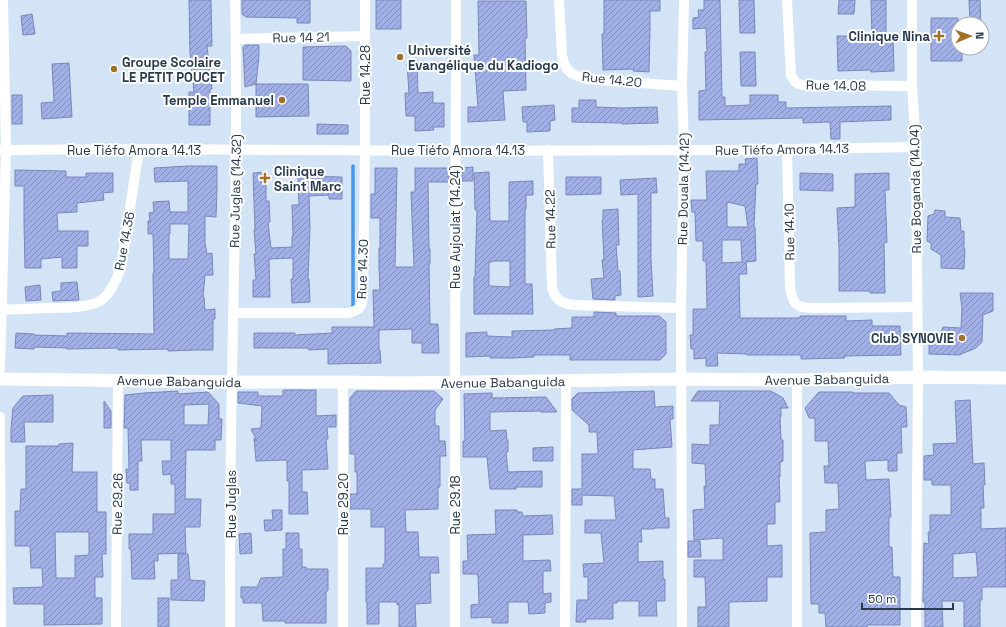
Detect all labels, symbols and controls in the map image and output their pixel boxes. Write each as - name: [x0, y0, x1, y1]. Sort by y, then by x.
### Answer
- north arrow: [950, 16, 990, 56]
- place label: Clinique Nina: [848, 28, 930, 45]
- street label: Rue 14 21: [272, 29, 330, 46]
- marker: Clinique Nina: [933, 30, 945, 42]
- text: N: [973, 32, 987, 40]
- place label: Université Evangélique du Kadiogo: [408, 42, 559, 74]
- street label: Rue 14.28: [357, 45, 374, 105]
- marker: Université Evangélique du Kadiogo: [395, 52, 405, 62]
- place label: Groupe Scolaire LE PETIT POUCET: [122, 54, 225, 86]
- marker: Groupe Scolaire LE PETIT POUCET: [109, 64, 119, 74]
- street label: Rue 14.20: [581, 68, 643, 91]
- street label: Rue 14.08: [806, 76, 866, 95]
- place label: Temple Emmanuel: [163, 92, 274, 109]
- marker: Temple Emmanuel: [277, 95, 287, 105]
- street label: Rue Boganda (14.04): [906, 124, 925, 254]
- street label: Rue Douala (14.12): [674, 133, 693, 245]
- street label: Rue Juglas (14.32): [226, 134, 245, 248]
- street label: Rue Tiéfo Amora 14.13: [715, 140, 849, 159]
- street label: Rue Tiéfo Amora 14.13: [67, 142, 201, 159]
- street label: Rue Tiéfo Amora 14.13: [391, 142, 525, 159]
- place label: Clinique Saint Marc: [274, 163, 342, 195]
- street label: Rue Aujoulat (14.24): [447, 165, 464, 289]
- marker: Clinique Saint Marc: [259, 172, 271, 184]
- street label: Rue 14.22: [541, 189, 560, 249]
- street label: Rue 14.10: [781, 203, 798, 261]
- street label: Rue 14.36: [110, 210, 139, 272]
- street label: Rue 14.30: [353, 239, 372, 299]
- place label: Club SYNOVIE: [871, 330, 954, 347]
- marker: Club SYNOVIE: [957, 333, 967, 343]
- street label: Avenue Babanguida: [765, 370, 890, 389]
- street label: Avenue Babanguida: [117, 372, 242, 391]
- street label: Avenue Babanguida: [441, 373, 566, 392]
- street label: Rue Juglas: [223, 470, 240, 538]
- street label: Rue 29.26: [108, 473, 127, 535]
- street label: Rue 29.20: [335, 473, 352, 535]
- street label: Rue 29.18: [447, 475, 464, 535]
- scale bar: [862, 585, 953, 611]
- text: 50 m: [868, 591, 896, 607]

